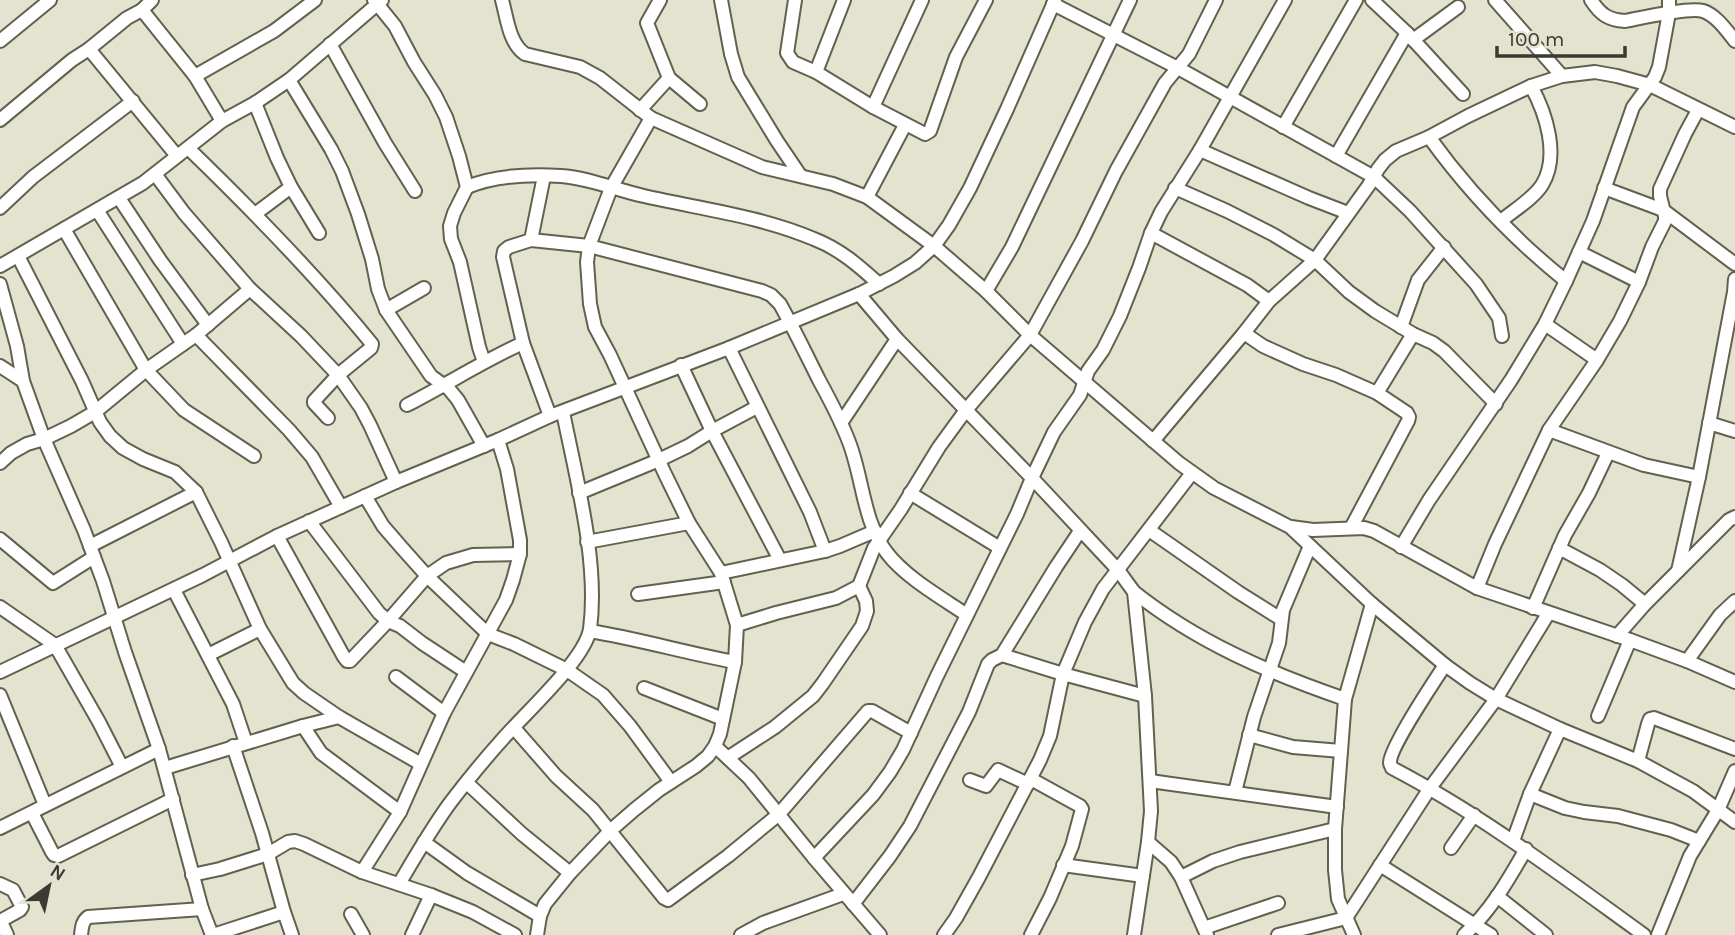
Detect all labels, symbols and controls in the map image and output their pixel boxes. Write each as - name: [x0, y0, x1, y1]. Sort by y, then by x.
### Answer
- scale bar: [1497, 14, 1625, 58]
- text: 100 m: [1508, 27, 1565, 51]
- north arrow: [14, 851, 84, 921]
- text: N: [46, 860, 69, 886]

